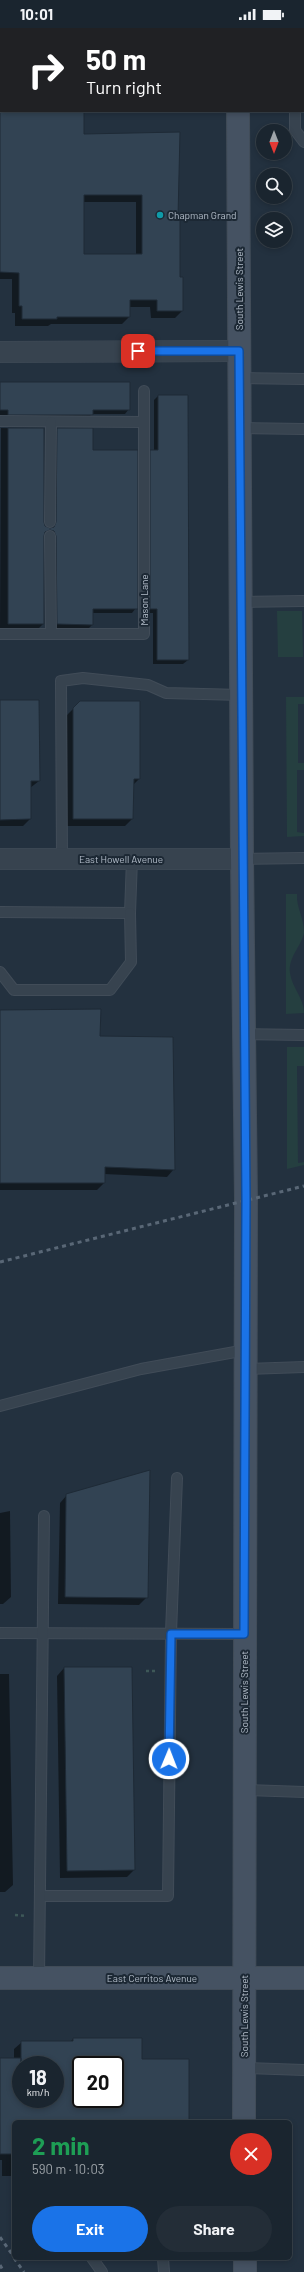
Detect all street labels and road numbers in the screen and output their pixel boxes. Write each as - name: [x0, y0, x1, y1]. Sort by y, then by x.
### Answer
- street label: South Lewis Street: [233, 247, 245, 330]
- street label: Mason Lane: [138, 574, 150, 626]
- street label: East Howell Avenue: [79, 853, 163, 865]
- street label: South Lewis Street: [238, 1650, 250, 1733]
- street label: East Cerritos Avenue: [107, 1972, 197, 1984]
- street label: South Lewis Street: [238, 1974, 250, 2057]

